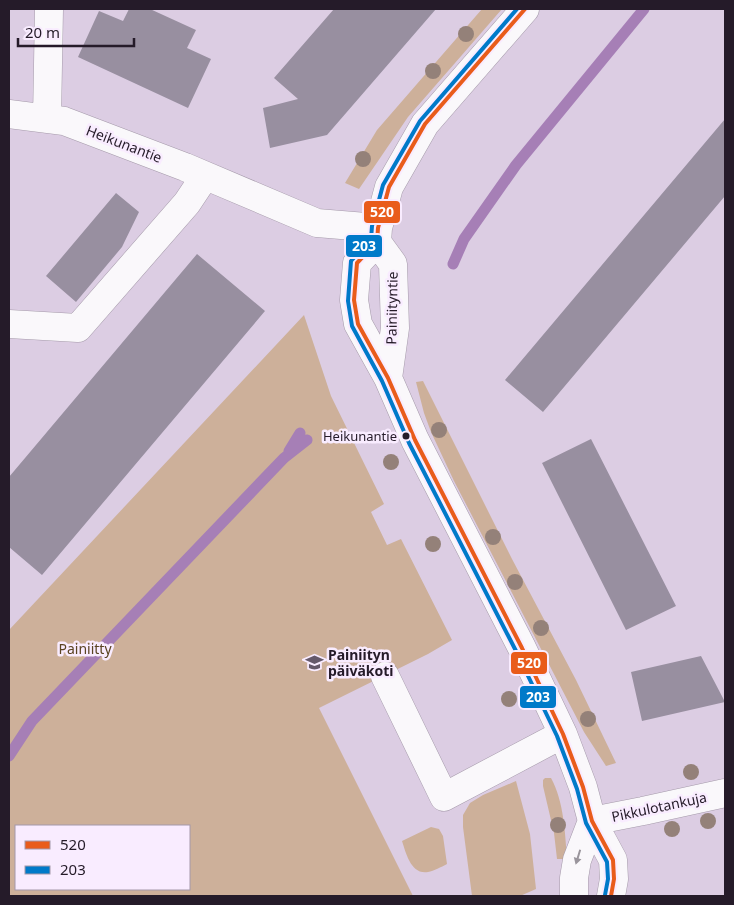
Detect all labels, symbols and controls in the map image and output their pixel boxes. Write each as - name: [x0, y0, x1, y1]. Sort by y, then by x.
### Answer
- scale bar: [18, 15, 134, 47]
- text: 20 m: [25, 22, 60, 42]
- street label: Heikunantie: [84, 120, 165, 167]
- line badge: 520: [363, 200, 401, 224]
- text: 520: [370, 202, 394, 221]
- line badge: 203: [345, 234, 383, 258]
- text: 203: [352, 236, 376, 255]
- street label: Painiityntie: [381, 271, 402, 345]
- place label: Heikunantie: [323, 427, 397, 445]
- marker: Heikunantie: [401, 431, 411, 441]
- park label: Painiitty: [58, 639, 112, 658]
- place label: Painiityn päiväkoti: [328, 645, 394, 680]
- line badge: 520: [510, 651, 548, 675]
- school or university icon: Painiityn päiväkoti: [304, 653, 324, 673]
- text: 520: [517, 653, 541, 672]
- line badge: 203: [519, 685, 557, 709]
- text: 203: [526, 687, 550, 706]
- street label: Pikkulotankuja: [610, 787, 708, 826]
- legend: [15, 825, 190, 890]
- text: 520: [60, 834, 86, 854]
- one-way arrow: [574, 850, 582, 865]
- text: 203: [60, 859, 86, 879]

